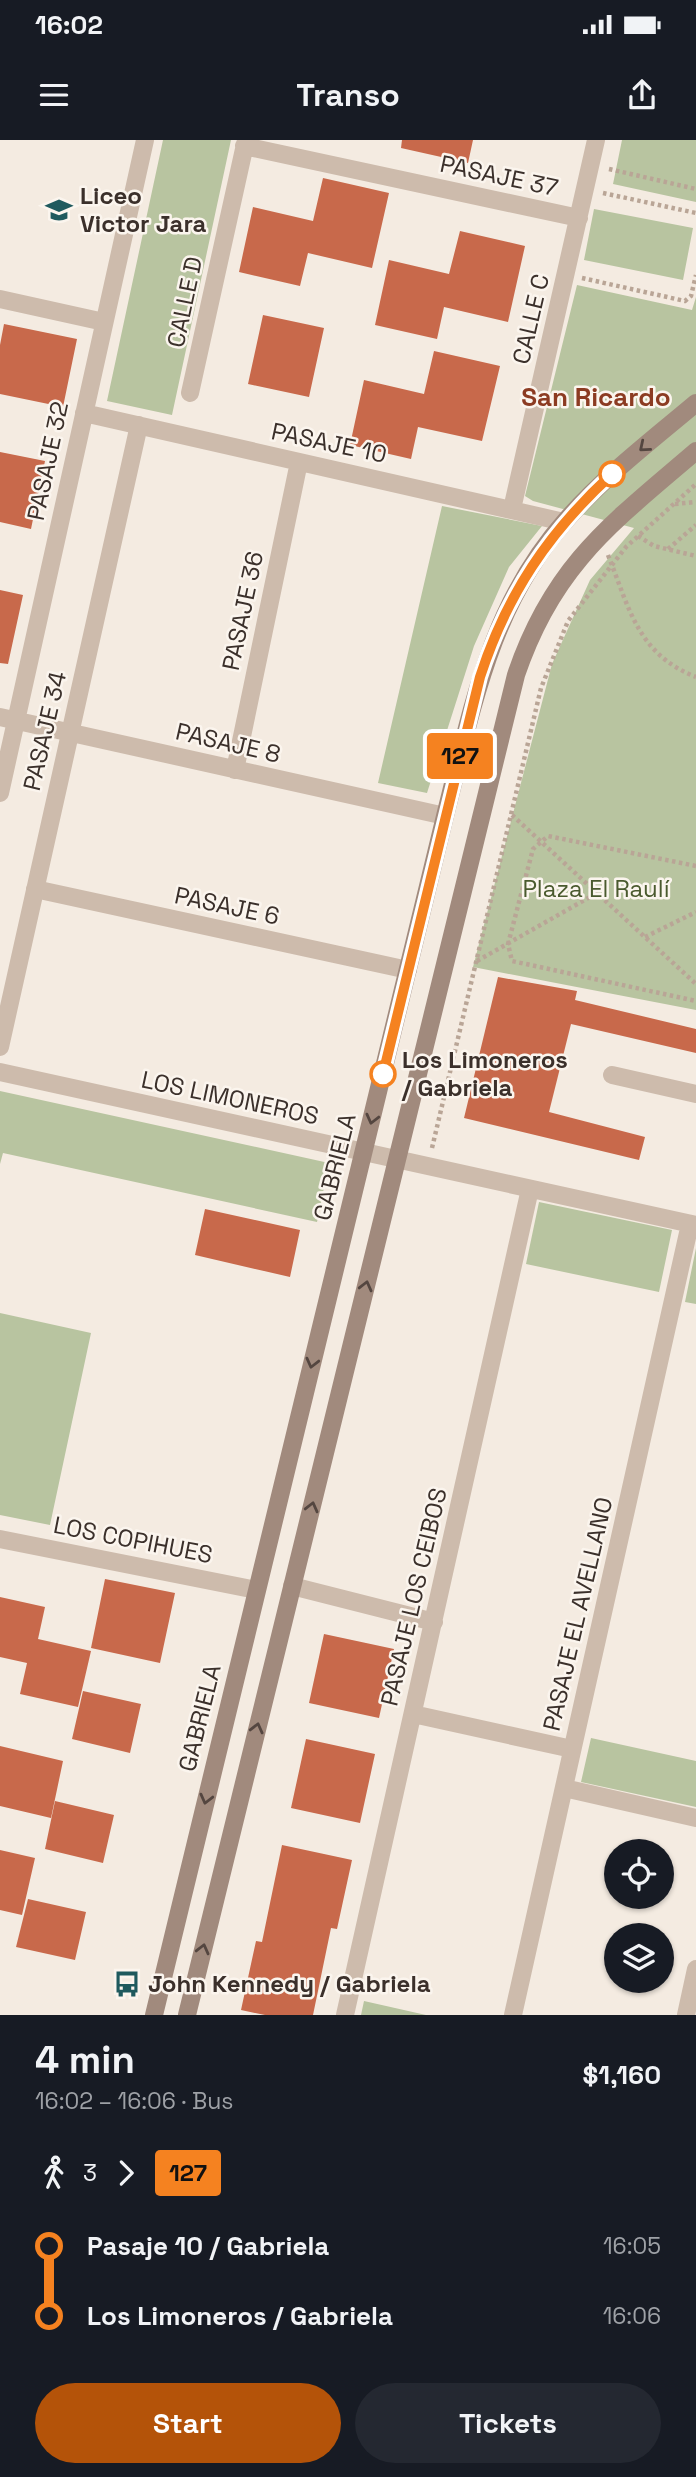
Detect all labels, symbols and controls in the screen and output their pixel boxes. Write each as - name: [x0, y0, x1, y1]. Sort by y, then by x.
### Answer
- text: 16:02: [35, 8, 103, 42]
- text: Transo: [296, 75, 400, 115]
- icon: menu: [35, 76, 73, 114]
- icon: share: [623, 76, 661, 114]
- street label: PASAJE 37: [437, 148, 561, 203]
- place label: Liceo Victor Jara: [80, 180, 207, 239]
- school or university icon: Liceo Victor Jara: [44, 195, 74, 225]
- street label: CALLE D: [160, 254, 209, 350]
- street label: CALLE C: [505, 271, 556, 367]
- district label: San Ricardo: [521, 380, 671, 414]
- street label: PASAJE 32: [20, 399, 75, 523]
- street label: PASAJE 10: [269, 415, 390, 470]
- one-way arrow: [639, 439, 652, 451]
- unlabelled marker: [599, 461, 625, 487]
- street label: PASAJE 36: [215, 548, 270, 673]
- street label: PASAJE 34: [16, 668, 73, 793]
- street label: PASAJE 8: [173, 715, 284, 770]
- line badge: 127: [420, 733, 500, 779]
- text: 127: [441, 740, 479, 771]
- park label: Plaza El Raulí: [522, 873, 670, 904]
- street label: PASAJE 6: [172, 879, 282, 932]
- place label: Los Limoneros / Gabriela: [401, 1044, 568, 1103]
- marker: Los Limoneros / Gabriela: [370, 1061, 396, 1087]
- street label: LOS LIMONEROS: [139, 1064, 322, 1131]
- street label: GABRIELA: [306, 1110, 363, 1224]
- one-way arrow: [366, 1112, 380, 1124]
- one-way arrow: [358, 1280, 372, 1292]
- one-way arrow: [306, 1357, 320, 1369]
- street label: PASAJE LOS CEIBOS: [373, 1485, 454, 1709]
- street label: PASAJE EL AVELLANO: [536, 1494, 620, 1734]
- one-way arrow: [303, 1501, 318, 1513]
- street label: LOS COPIHUES: [51, 1509, 215, 1570]
- street label: GABRIELA: [171, 1661, 228, 1775]
- one-way arrow: [249, 1722, 263, 1734]
- one-way arrow: [200, 1793, 214, 1805]
- map controls: [604, 1839, 674, 1993]
- button: locate: [604, 1839, 674, 1909]
- button: layers: [604, 1923, 674, 1993]
- one-way arrow: [195, 1943, 209, 1955]
- place label: John Kennedy / Gabriela: [148, 1968, 431, 1999]
- bus stop icon: John Kennedy / Gabriela: [112, 1969, 142, 1999]
- text: 4 min: [35, 2036, 135, 2084]
- text: $1,160: [583, 2058, 661, 2092]
- text: 16:02 – 16:06 · Bus: [35, 2086, 233, 2116]
- icon: walk: [35, 2154, 73, 2192]
- icon: forward: [107, 2154, 145, 2192]
- text: 127: [169, 2157, 207, 2188]
- text: 3: [83, 2158, 97, 2188]
- text: Pasaje 10 / Gabriela: [87, 2229, 329, 2263]
- text: 16:05: [603, 2231, 661, 2261]
- text: Los Limoneros / Gabriela: [87, 2299, 393, 2333]
- text: 16:06: [603, 2301, 661, 2331]
- button: Start: [35, 2383, 341, 2463]
- button: Tickets: [355, 2383, 661, 2463]

